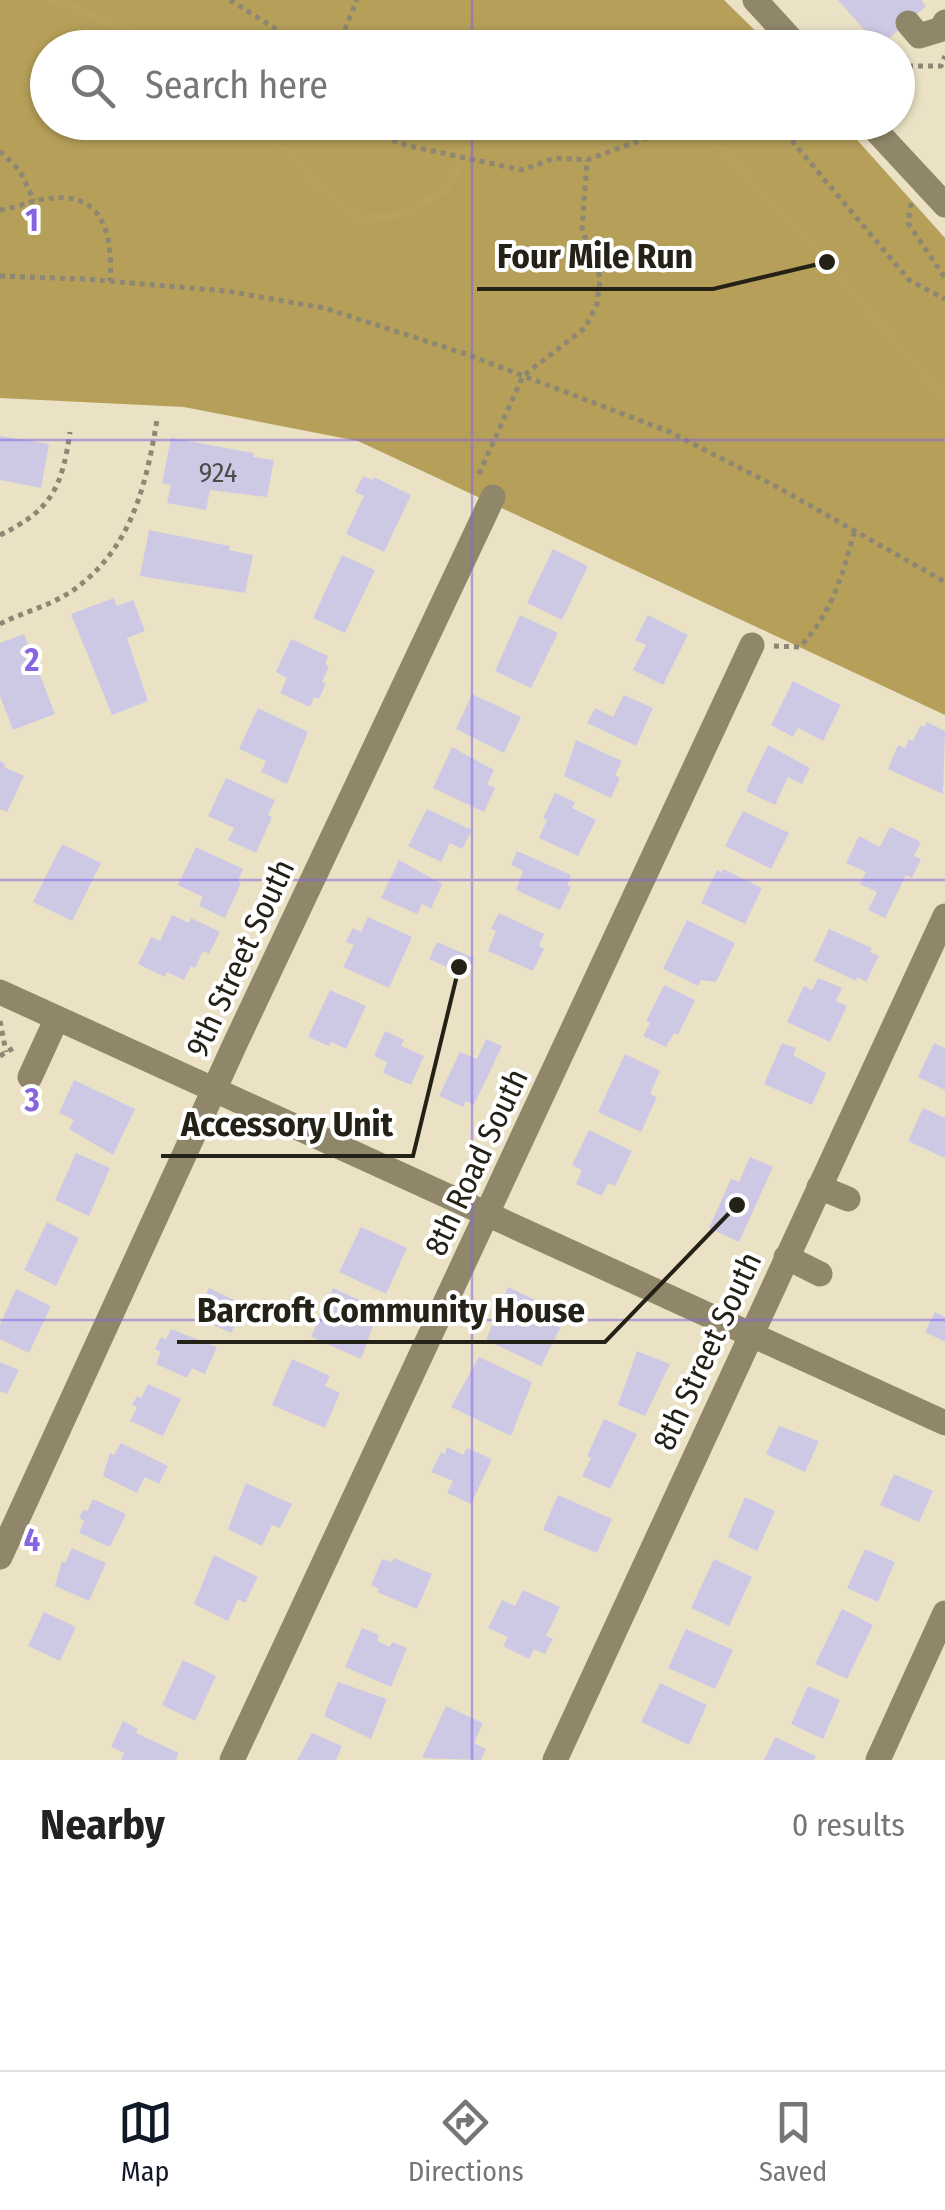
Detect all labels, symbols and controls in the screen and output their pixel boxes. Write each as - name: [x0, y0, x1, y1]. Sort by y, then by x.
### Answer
- search box: [30, 30, 915, 140]
- icon: search: [65, 58, 120, 113]
- text: Search here: [145, 62, 328, 108]
- text: 1: [25, 201, 39, 239]
- callout: Four Mile Run: [477, 224, 713, 289]
- text: Four Mile Run: [497, 235, 693, 277]
- house number: 924: [199, 456, 237, 489]
- text: 2: [24, 641, 40, 679]
- street label: 9th Street South: [178, 853, 302, 1063]
- street label: 8th Road South: [416, 1063, 536, 1261]
- text: 3: [23, 1081, 40, 1119]
- callout: Accessory Unit: [161, 1091, 413, 1156]
- text: Accessory Unit: [180, 1103, 394, 1145]
- street label: 8th Street South: [645, 1246, 769, 1456]
- callout: Barcroft Community House: [177, 1277, 605, 1342]
- text: Barcroft Community House: [197, 1289, 585, 1331]
- text: 4: [24, 1521, 40, 1559]
- text: Nearby: [40, 1800, 165, 1850]
- text: 0 results: [792, 1806, 905, 1844]
- tab: Map: [118, 2095, 173, 2188]
- tab: Directions: [408, 2095, 524, 2188]
- tab: Saved: [759, 2095, 827, 2188]

